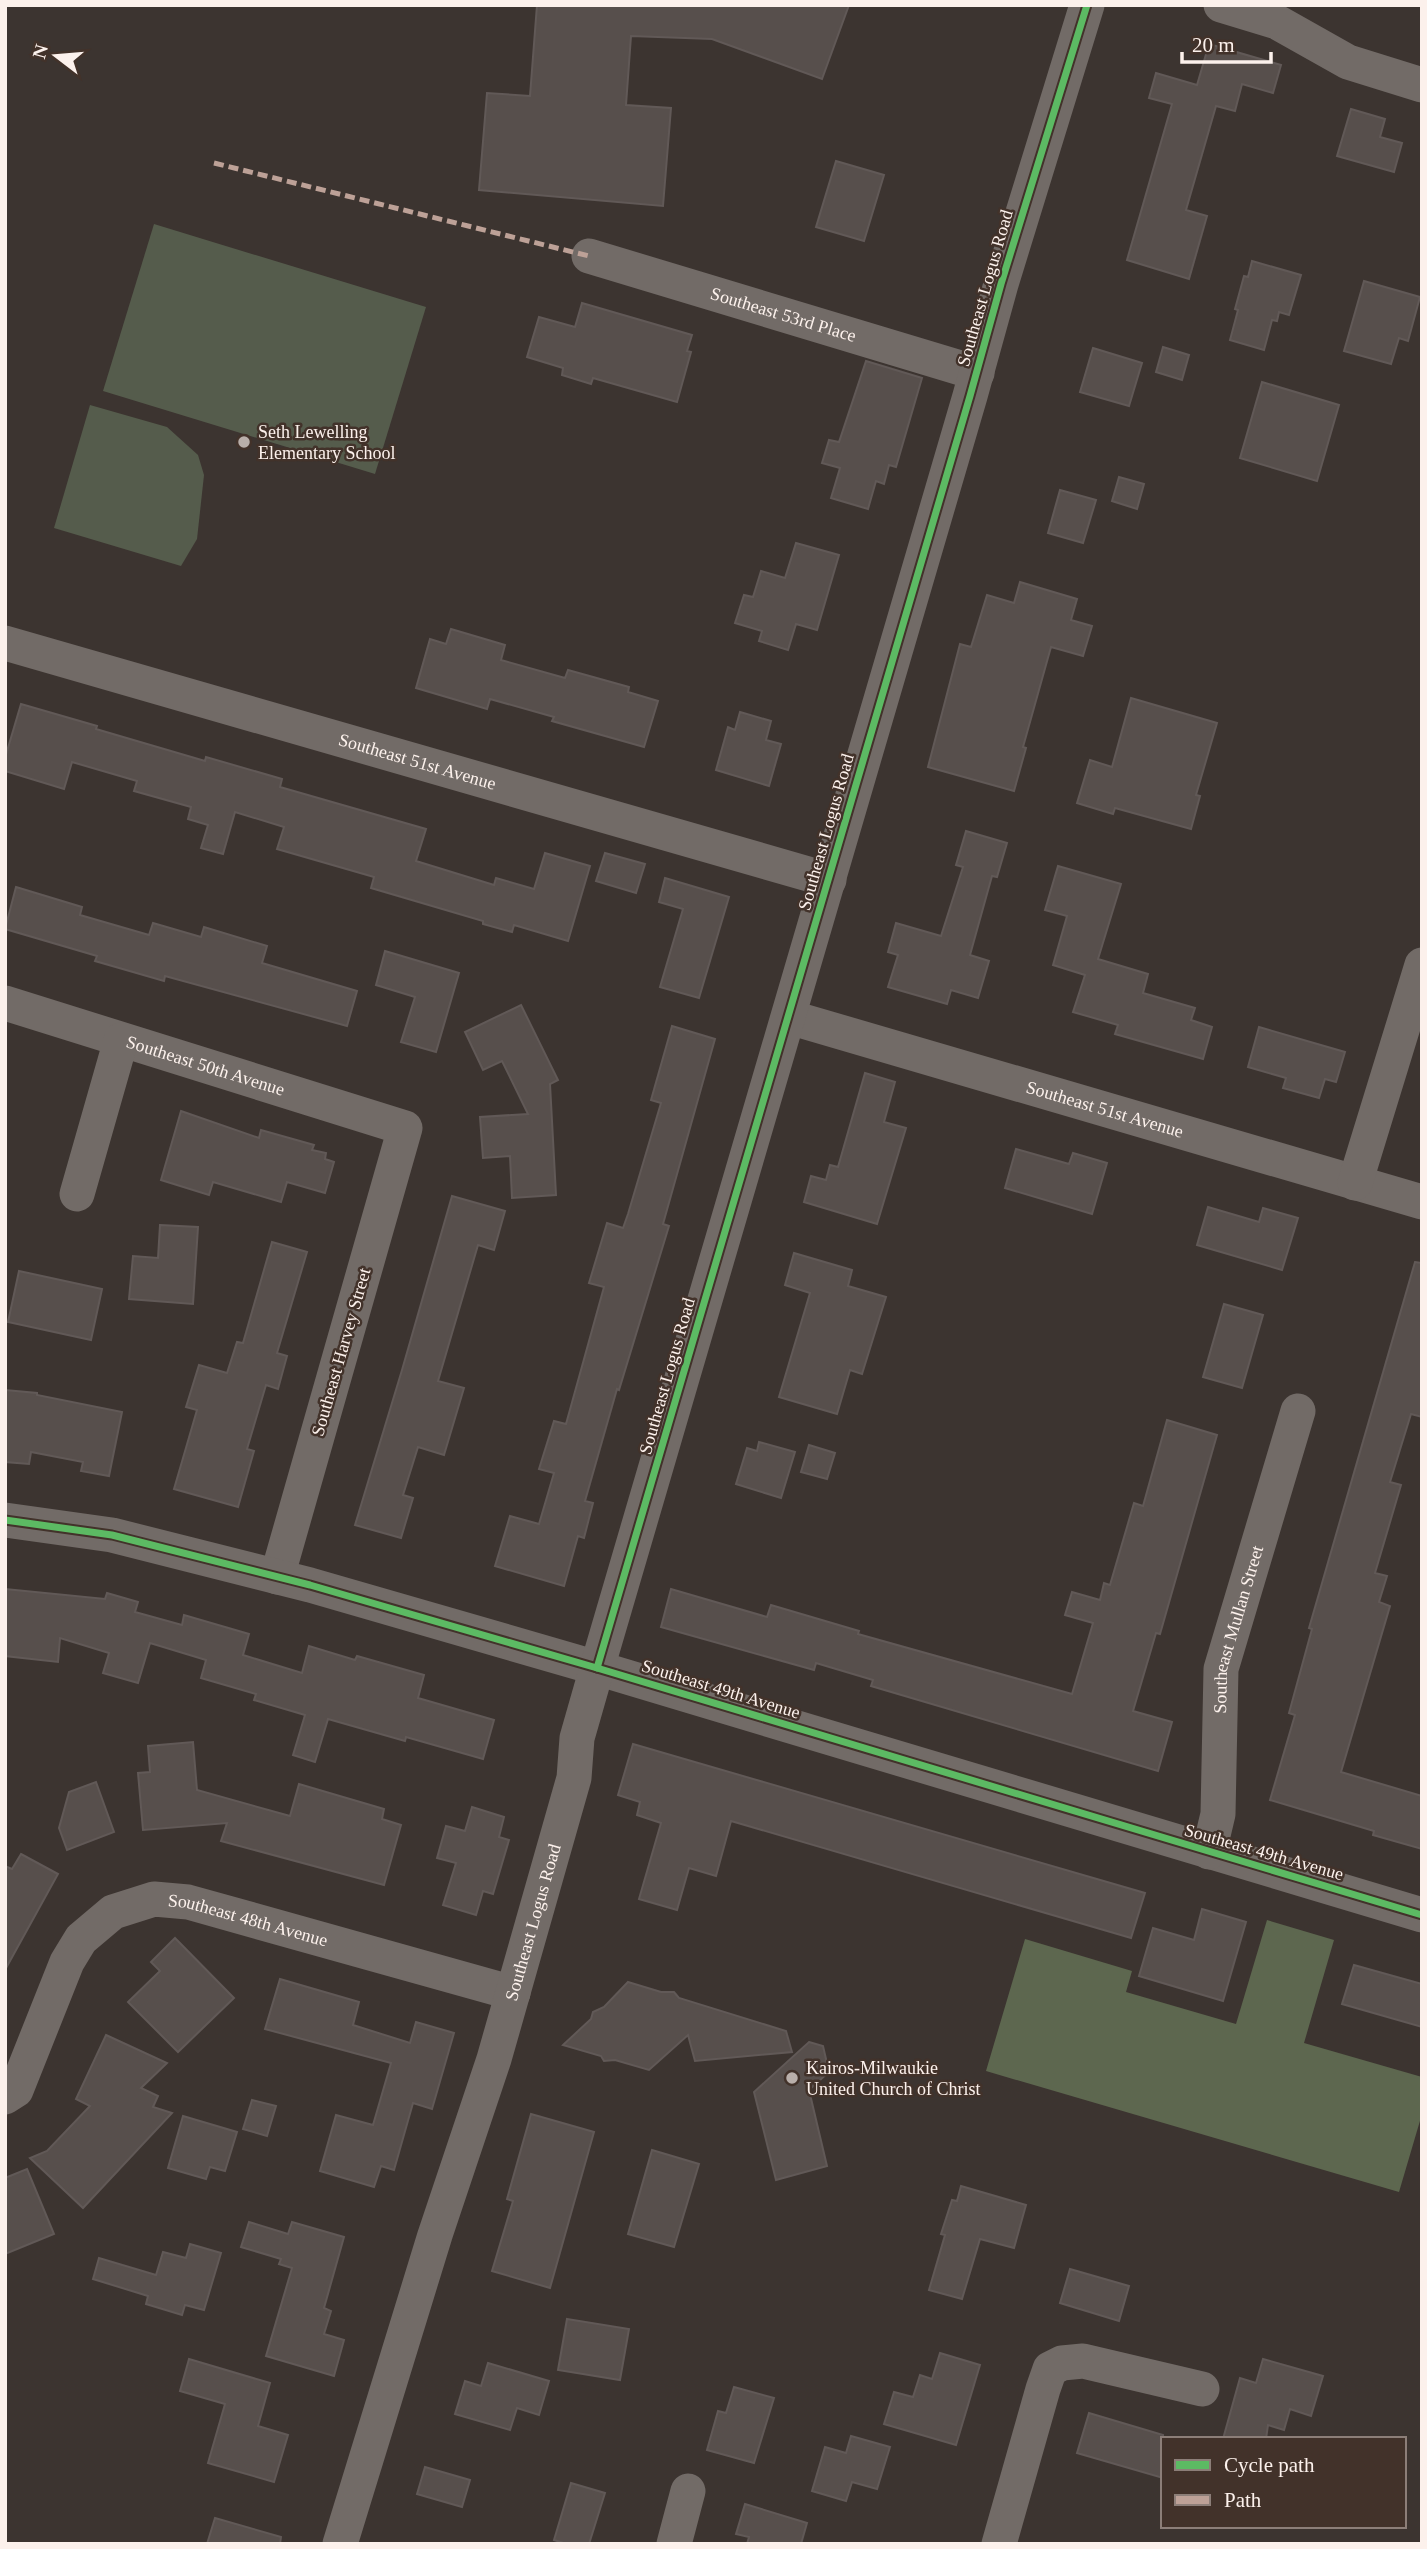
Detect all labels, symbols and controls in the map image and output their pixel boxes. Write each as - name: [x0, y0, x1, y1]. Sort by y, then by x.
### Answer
- north arrow: [21, 21, 91, 91]
- scale bar: [1182, 21, 1271, 65]
- text: 20 m: [1192, 33, 1235, 57]
- text: N: [28, 42, 52, 61]
- street label: Southeast Logus Road: [953, 207, 1017, 369]
- street label: Southeast 53rd Place: [708, 283, 859, 346]
- place label: Seth Lewelling Elementary School: [258, 422, 395, 463]
- marker: Seth Lewelling Elementary School: [236, 434, 252, 450]
- street label: Southeast 51st Avenue: [336, 729, 498, 794]
- street label: Southeast Logus Road: [794, 751, 858, 913]
- street label: Southeast 50th Avenue: [124, 1032, 287, 1100]
- street label: Southeast 51st Avenue: [1024, 1077, 1186, 1142]
- street label: Southeast Harvey Street: [307, 1266, 375, 1438]
- street label: Southeast Logus Road: [635, 1295, 699, 1457]
- street label: Southeast Mullan Street: [1210, 1543, 1267, 1714]
- street label: Southeast 49th Avenue: [639, 1655, 803, 1723]
- street label: Southeast 49th Avenue: [1182, 1820, 1346, 1884]
- street label: Southeast Logus Road: [501, 1842, 565, 2003]
- street label: Southeast 48th Avenue: [167, 1890, 330, 1951]
- place label: Kairos-Milwaukie United Church of Christ: [806, 2058, 980, 2099]
- marker: Kairos-Milwaukie United Church of Christ: [784, 2070, 800, 2086]
- legend: [1161, 2437, 1406, 2528]
- text: Cycle path: [1224, 2453, 1315, 2477]
- text: Path: [1224, 2488, 1262, 2512]

